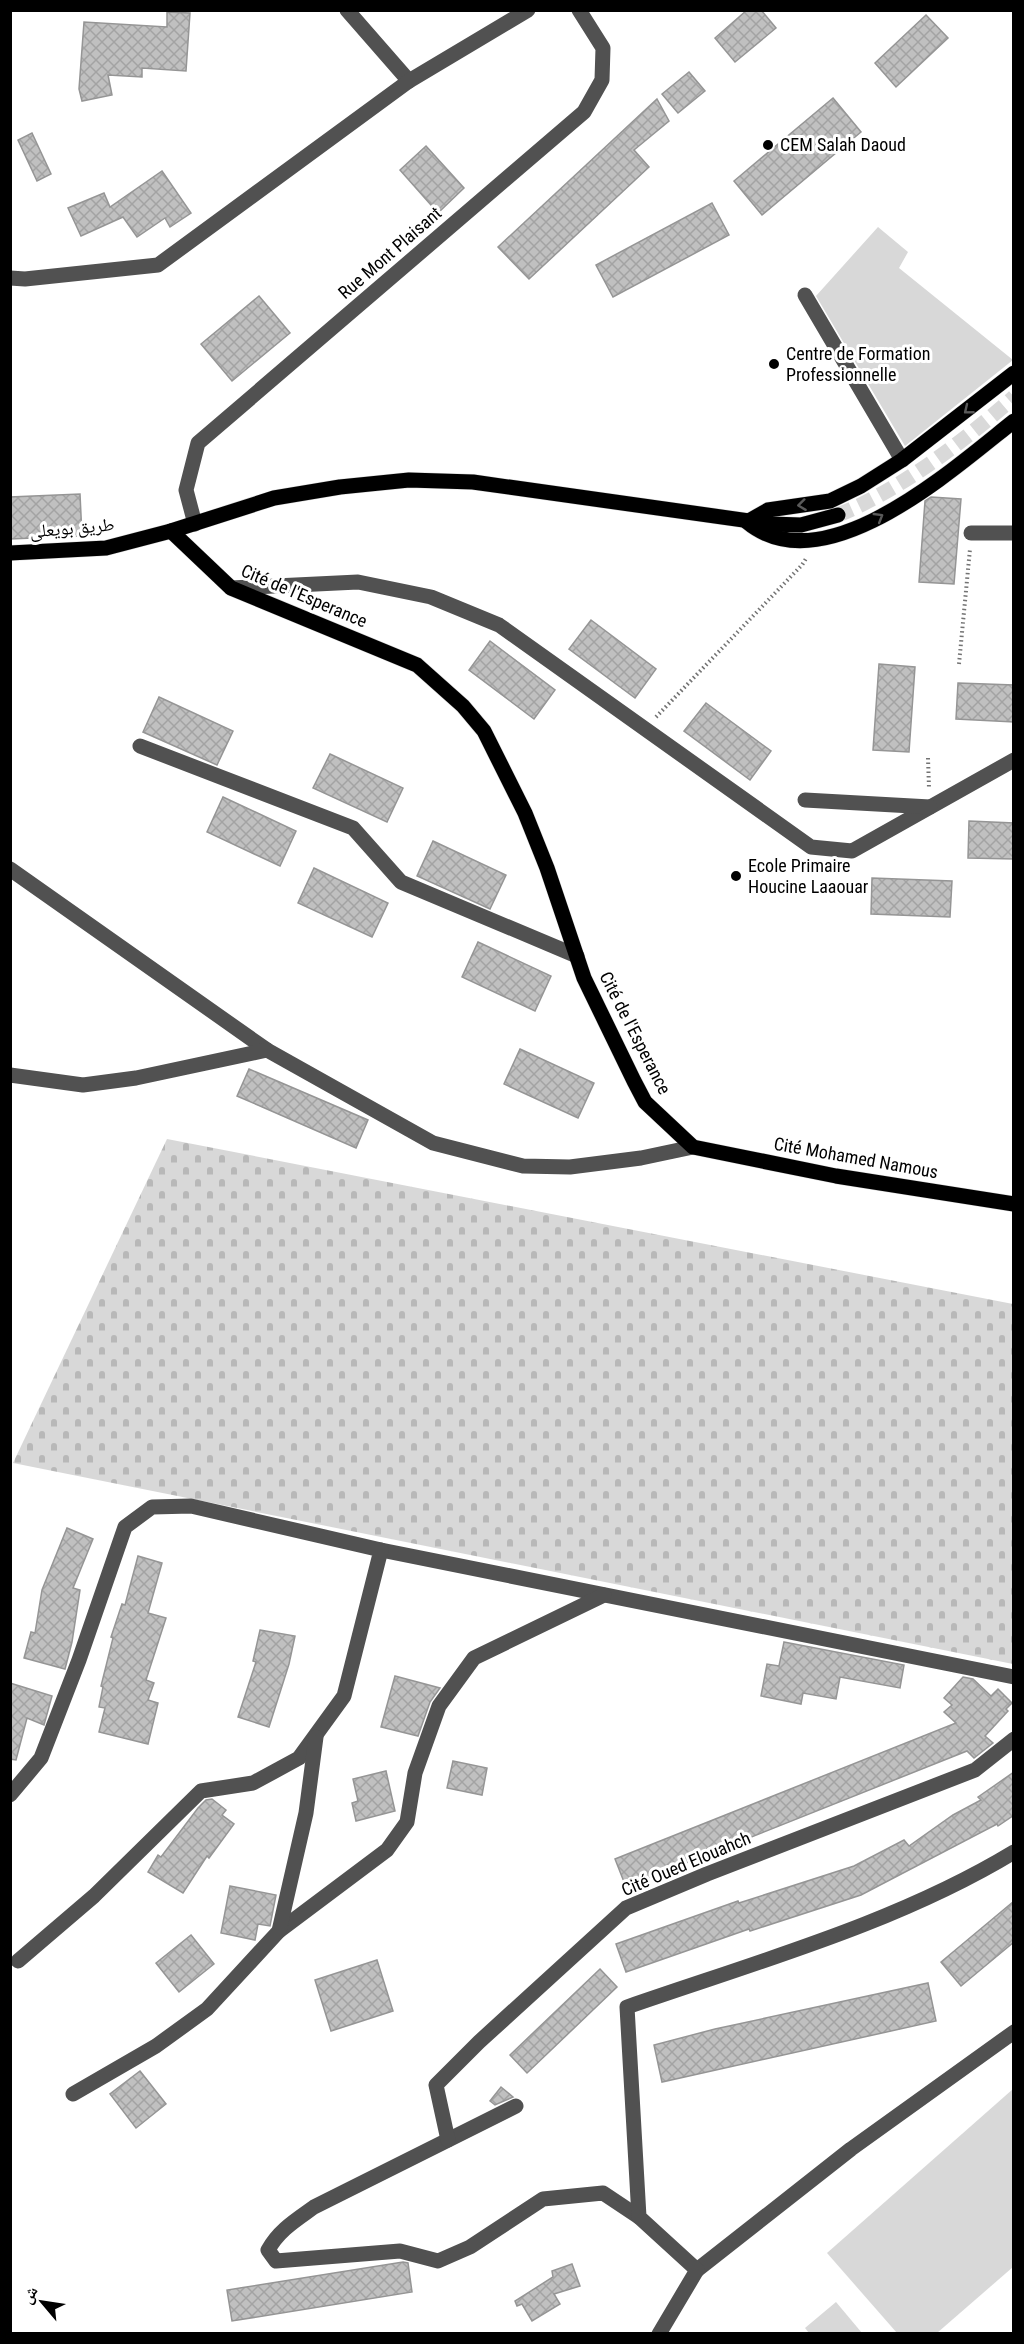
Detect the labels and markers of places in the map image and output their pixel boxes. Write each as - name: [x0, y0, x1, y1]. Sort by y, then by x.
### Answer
- place label: CEM Salah Daoud: [780, 134, 906, 155]
- marker: CEM Salah Daoud: [761, 138, 775, 152]
- place label: Centre de Formation Professionnelle: [786, 343, 930, 385]
- marker: Centre de Formation Professionnelle: [767, 357, 781, 371]
- place label: Ecole Primaire Houcine Laaouar: [748, 855, 869, 897]
- marker: Ecole Primaire Houcine Laaouar: [729, 869, 743, 883]

